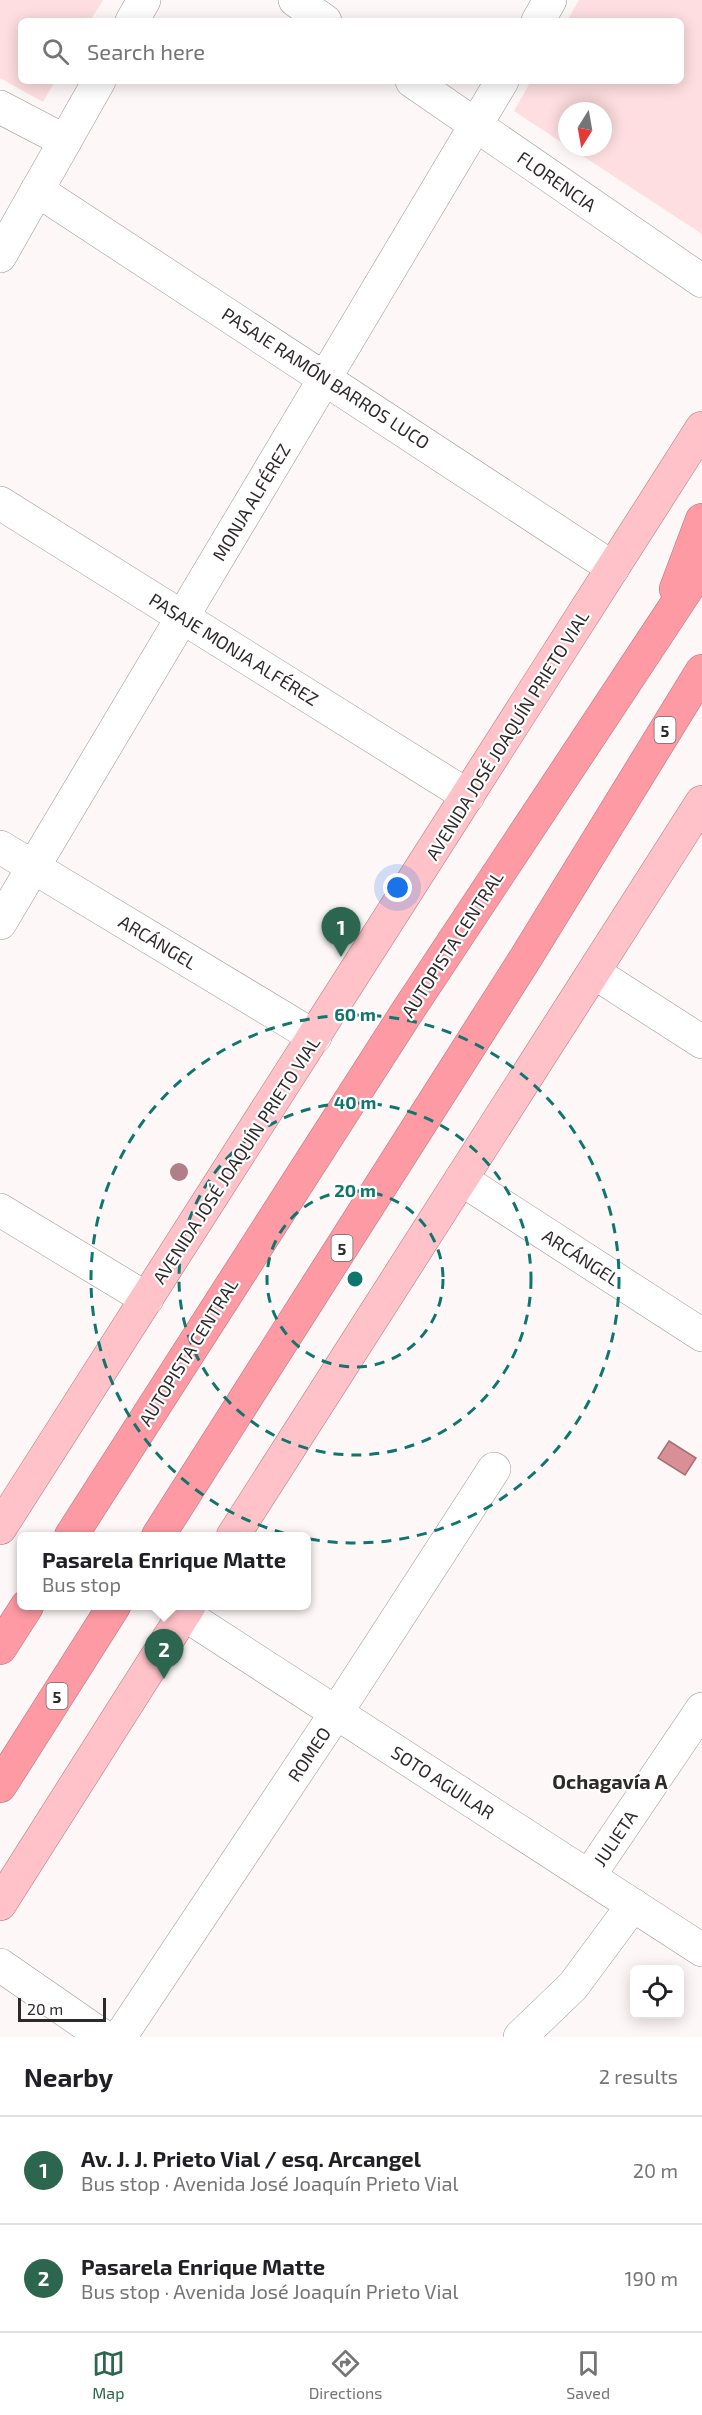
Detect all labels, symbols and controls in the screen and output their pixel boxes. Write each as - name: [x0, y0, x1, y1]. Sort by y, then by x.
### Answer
- search box: [18, 18, 684, 84]
- icon: search: [39, 35, 72, 68]
- text: Search here: [87, 38, 205, 64]
- north arrow: [558, 102, 612, 156]
- street label: FLORENCIA: [514, 146, 601, 216]
- street label: PASAJE RAMÓN BARROS LUCO: [218, 303, 434, 453]
- street label: MONJA ALFÉREZ: [207, 440, 295, 564]
- street label: PASAJE MONJA ALFÉREZ: [145, 588, 323, 710]
- street label: AVENIDA JOSÉ JOAQUÍN PRIETO VIAL: [421, 606, 593, 864]
- road number: 5: [654, 717, 676, 743]
- street label: AUTOPISTA CENTRAL: [396, 867, 508, 1021]
- your location: [383, 873, 412, 902]
- pin: 1: [322, 908, 360, 957]
- street label: ARCÁNGEL: [115, 910, 201, 974]
- text: 60 m: [334, 1003, 376, 1025]
- street label: AVENIDA JOSÉ JOAQUÍN PRIETO VIAL: [148, 1032, 324, 1288]
- text: 40 m: [334, 1091, 376, 1113]
- text: 20 m: [334, 1179, 376, 1201]
- street label: ARCÁNGEL: [538, 1224, 624, 1290]
- road number: 5: [332, 1235, 352, 1261]
- centre of rings: [345, 1269, 365, 1289]
- street label: AUTOPISTA CENTRAL: [134, 1274, 242, 1430]
- popup: [17, 1532, 311, 1610]
- text: Pasarela Enrique Matte: [42, 1546, 286, 1572]
- text: Bus stop: [42, 1572, 121, 1596]
- pin: 2: [144, 1630, 184, 1679]
- road number: 5: [46, 1683, 68, 1709]
- street label: ROMEO: [283, 1723, 335, 1785]
- street label: SOTO AGUILAR: [387, 1741, 499, 1823]
- district label: Ochagavía A: [552, 1769, 669, 1793]
- street label: JULIETA: [588, 1805, 642, 1870]
- map controls: [630, 1965, 684, 2019]
- button: locate: [630, 1965, 684, 2019]
- scale bar: [18, 1995, 106, 2022]
- text: 20 m: [27, 1999, 63, 2018]
- text: Nearby: [24, 2061, 113, 2092]
- text: 2 results: [599, 2064, 678, 2088]
- text: Av. J. J. Prieto Vial / esq. Arcangel: [81, 2145, 421, 2171]
- text: 1: [39, 2158, 48, 2182]
- text: 20 m: [633, 2158, 678, 2182]
- text: Bus stop · Avenida José Joaquín Prieto Vial: [81, 2171, 458, 2195]
- text: Pasarela Enrique Matte: [81, 2253, 325, 2279]
- text: 2: [38, 2266, 49, 2290]
- text: 190 m: [625, 2266, 678, 2290]
- text: Bus stop · Avenida José Joaquín Prieto Vial: [81, 2279, 458, 2303]
- tab: Map: [92, 2347, 125, 2402]
- tab: Directions: [309, 2347, 382, 2402]
- tab: Saved: [566, 2347, 610, 2402]

